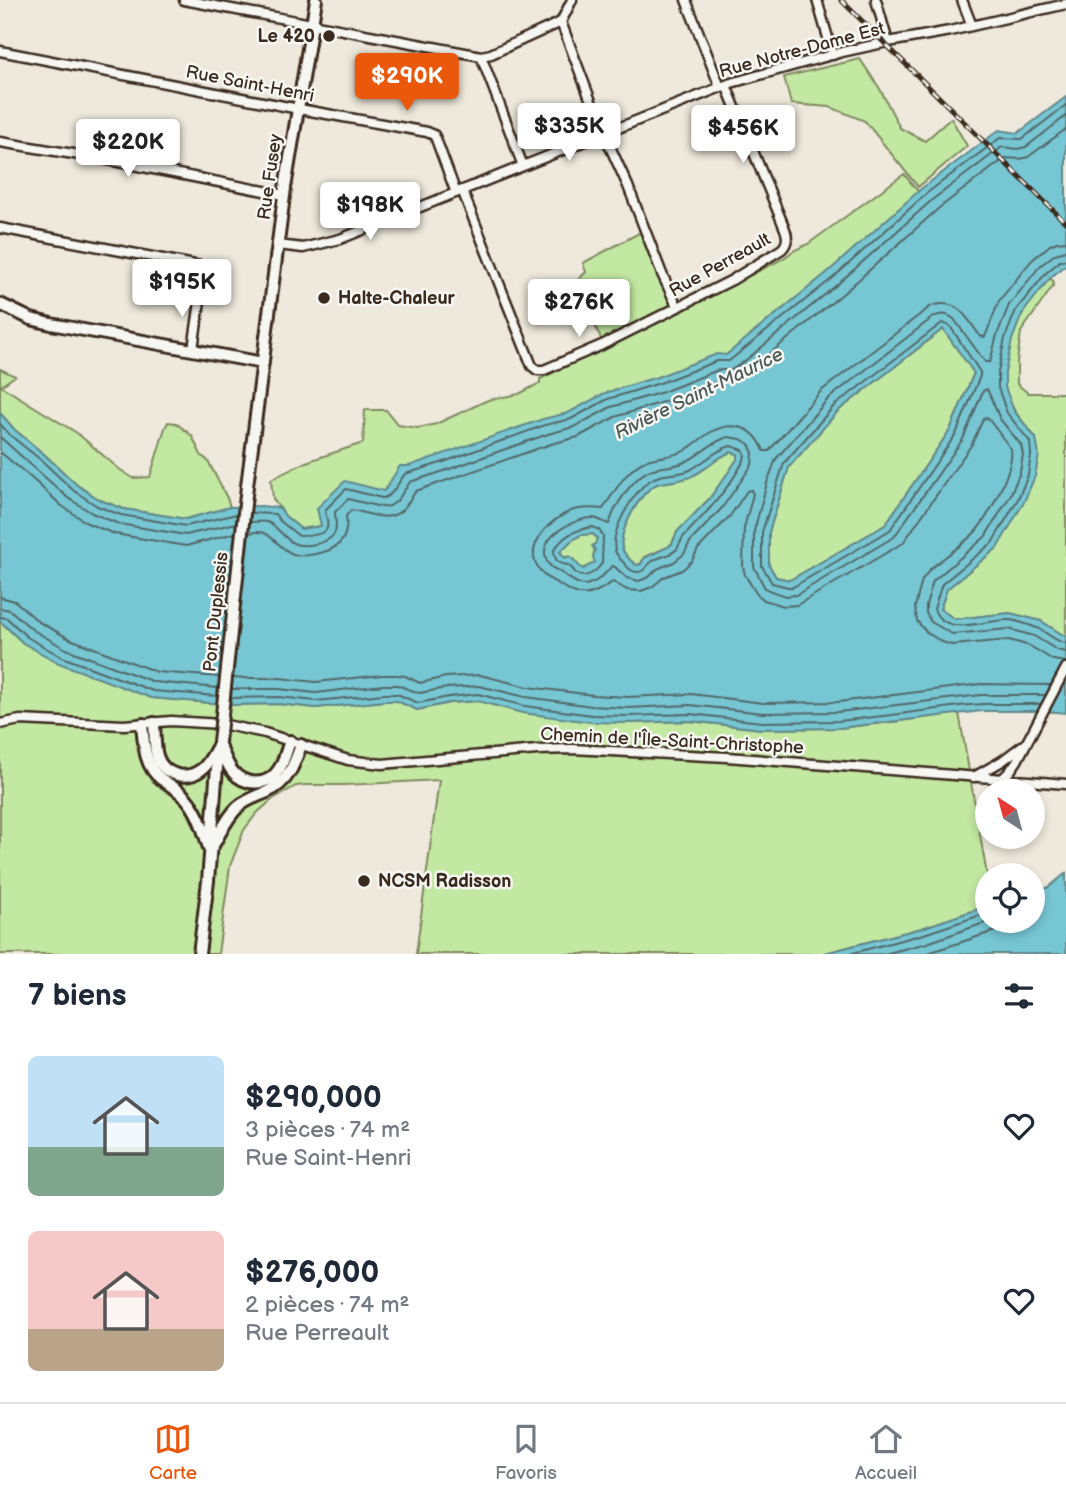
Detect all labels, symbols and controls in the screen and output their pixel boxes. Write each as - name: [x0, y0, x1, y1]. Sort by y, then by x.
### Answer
- street label: Rue Notre-Dame Est: [717, 18, 888, 82]
- place label: Le 420: [257, 26, 315, 47]
- marker: Le 420: [321, 28, 337, 44]
- pin: $290K: [358, 54, 456, 113]
- street label: Rue Saint-Henri: [184, 61, 316, 107]
- text: $290K: [371, 62, 443, 90]
- pin: $335K: [520, 104, 618, 163]
- pin: $456K: [694, 106, 792, 165]
- text: $335K: [534, 112, 604, 140]
- text: $456K: [707, 114, 779, 142]
- pin: $220K: [79, 120, 177, 179]
- text: $220K: [92, 128, 164, 156]
- street label: Rue Fusey: [254, 132, 287, 221]
- pin: $198K: [321, 182, 419, 242]
- text: $198K: [336, 191, 404, 219]
- street label: Rue Perreault: [666, 228, 775, 302]
- pin: $195K: [133, 260, 231, 319]
- text: $195K: [148, 268, 216, 296]
- pin: $276K: [530, 280, 628, 339]
- place label: Halte-Chaleur: [338, 288, 456, 309]
- text: $276K: [544, 288, 614, 316]
- marker: Halte-Chaleur: [316, 290, 332, 306]
- water label: Rivière Saint-Maurice: [611, 343, 787, 445]
- street label: Pont Duplessis: [199, 551, 233, 673]
- street label: Chemin de l'Île-Saint-Christophe: [540, 722, 805, 758]
- north arrow: [975, 779, 1045, 849]
- map controls: [975, 779, 1045, 933]
- button: locate: [975, 863, 1045, 933]
- place label: NCSM Radisson: [378, 871, 511, 892]
- marker: NCSM Radisson: [356, 873, 372, 889]
- icon: filters: [1000, 977, 1038, 1015]
- text: 7 biens: [28, 978, 126, 1014]
- text: $290,000: [245, 1080, 382, 1116]
- icon: home: [84, 1084, 168, 1168]
- icon: heart: [1000, 1107, 1038, 1145]
- text: 3 pièces · 74 m²: [245, 1116, 410, 1144]
- text: Rue Saint-Henri: [245, 1144, 411, 1172]
- text: $276,000: [245, 1255, 379, 1291]
- icon: home: [84, 1259, 168, 1343]
- icon: heart: [1000, 1282, 1038, 1320]
- text: 2 pièces · 74 m²: [245, 1291, 410, 1319]
- text: Rue Perreault: [245, 1319, 389, 1347]
- tab: Carte: [149, 1420, 197, 1485]
- tab: Favoris: [495, 1420, 557, 1485]
- tab: Accueil: [855, 1420, 917, 1485]

